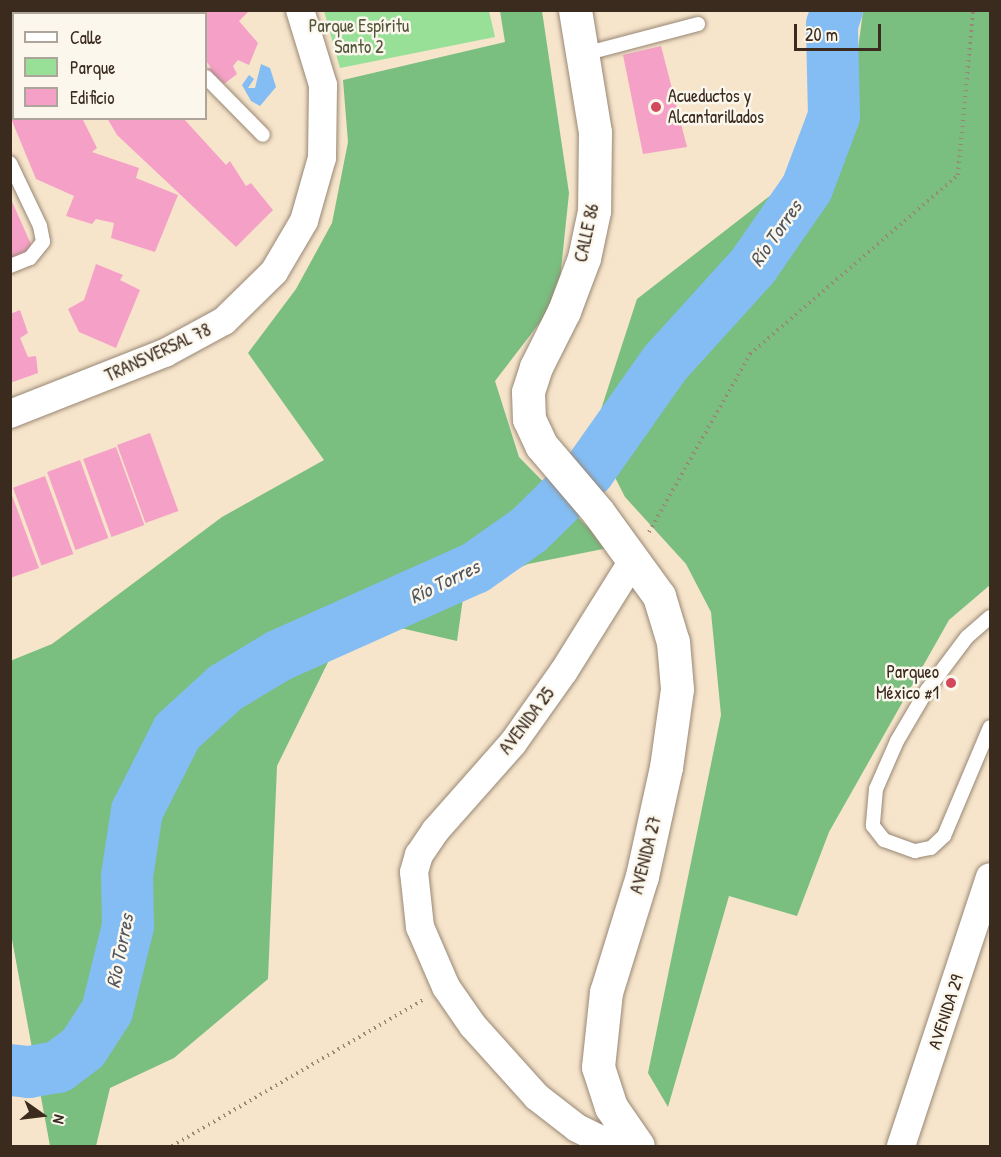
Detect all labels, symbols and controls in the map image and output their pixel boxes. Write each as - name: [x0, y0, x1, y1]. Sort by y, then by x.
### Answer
- legend: [12, 12, 207, 120]
- scale bar: [797, 12, 884, 50]
- park label: Parque Espíritu Santo 2: [309, 16, 409, 58]
- text: 20 m: [805, 22, 838, 47]
- text: Calle: [70, 25, 102, 50]
- text: Parque: [70, 55, 115, 80]
- text: Edificio: [70, 85, 114, 110]
- place label: Acueductos y Alcantarillados: [668, 86, 764, 128]
- marker: Acueductos y Alcantarillados: [649, 100, 663, 114]
- water label: Río Torres: [744, 196, 806, 270]
- street label: CALLE 86: [570, 202, 604, 264]
- street label: TRANSVERSAL 78: [102, 319, 214, 387]
- water label: Río Torres: [405, 554, 483, 608]
- place label: Parqueo México #1: [876, 662, 939, 704]
- marker: Parqueo México #1: [944, 676, 958, 690]
- street label: AVENIDA 25: [495, 683, 559, 759]
- street label: AVENIDA 27: [626, 814, 666, 896]
- water label: Río Torres: [100, 912, 138, 990]
- street label: AVENIDA 29: [924, 972, 968, 1052]
- north arrow: [12, 1085, 72, 1145]
- text: N: [48, 1113, 71, 1126]

